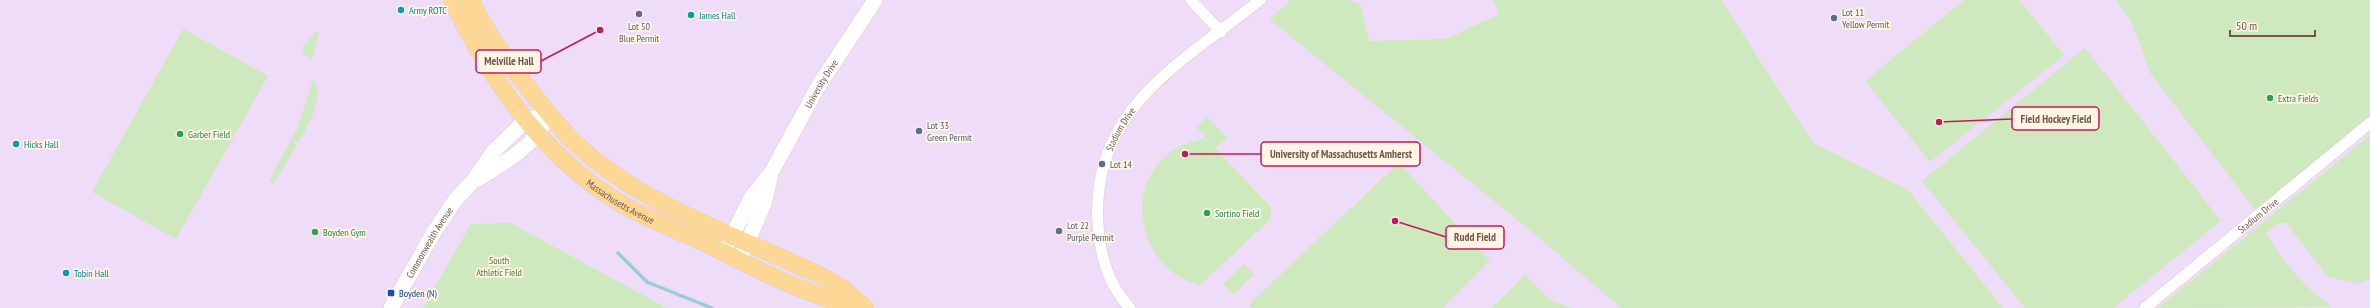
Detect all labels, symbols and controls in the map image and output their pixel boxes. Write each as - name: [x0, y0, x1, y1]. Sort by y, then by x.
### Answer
- place label: Army ROTC: [409, 4, 447, 17]
- marker: Army ROTC: [396, 5, 406, 15]
- place label: Lot 11 Yellow Permit: [1842, 6, 1889, 31]
- marker: Lot 50 Blue Permit: [634, 9, 644, 19]
- place label: James Hall: [698, 9, 736, 22]
- marker: James Hall: [686, 10, 696, 20]
- scale bar: [2230, 12, 2315, 38]
- marker: Lot 11 Yellow Permit: [1829, 13, 1839, 23]
- text: 50 m: [2236, 18, 2257, 33]
- place label: Lot 50 Blue Permit: [619, 20, 659, 45]
- callout: Melville Hall: [476, 50, 541, 73]
- text: Melville Hall: [484, 54, 534, 68]
- street label: University Drive: [802, 57, 841, 110]
- place label: Extra Fields: [2278, 92, 2319, 105]
- marker: Extra Fields: [2265, 93, 2275, 103]
- street label: Stadium Drive: [1103, 105, 1138, 153]
- callout: Field Hockey Field: [2012, 107, 2099, 130]
- text: Field Hockey Field: [2021, 112, 2092, 126]
- place label: Lot 33 Green Permit: [927, 119, 972, 144]
- marker: Lot 33 Green Permit: [914, 126, 924, 136]
- place label: Garber Field: [188, 128, 230, 141]
- marker: Garber Field: [175, 129, 185, 139]
- place label: Hicks Hall: [24, 138, 59, 151]
- marker: Hicks Hall: [11, 139, 21, 149]
- callout: University of Massachusetts Amherst: [1261, 142, 1420, 166]
- text: University of Massachusetts Amherst: [1270, 147, 1413, 161]
- place label: Lot 14: [1110, 158, 1132, 171]
- marker: Lot 14: [1097, 159, 1107, 169]
- street label: Massachusetts Avenue: [584, 176, 656, 227]
- street label: Stadium Drive: [2235, 195, 2281, 236]
- street label: Commonwealth Avenue: [403, 204, 456, 281]
- place label: Sortino Field: [1215, 207, 1259, 220]
- marker: Sortino Field: [1202, 208, 1212, 218]
- place label: Lot 22 Purple Permit: [1067, 219, 1114, 244]
- place label: Boyden Gym: [323, 226, 366, 239]
- marker: Lot 22 Purple Permit: [1054, 226, 1064, 236]
- callout: Rudd Field: [1446, 226, 1504, 249]
- marker: Boyden Gym: [310, 227, 320, 237]
- text: Rudd Field: [1454, 230, 1496, 244]
- park label: South Athletic Field: [476, 254, 522, 279]
- place label: Tobin Hall: [74, 267, 109, 280]
- marker: Tobin Hall: [61, 268, 71, 278]
- place label: Boyden (N): [399, 287, 437, 300]
- marker: Boyden (N): [386, 288, 396, 298]

